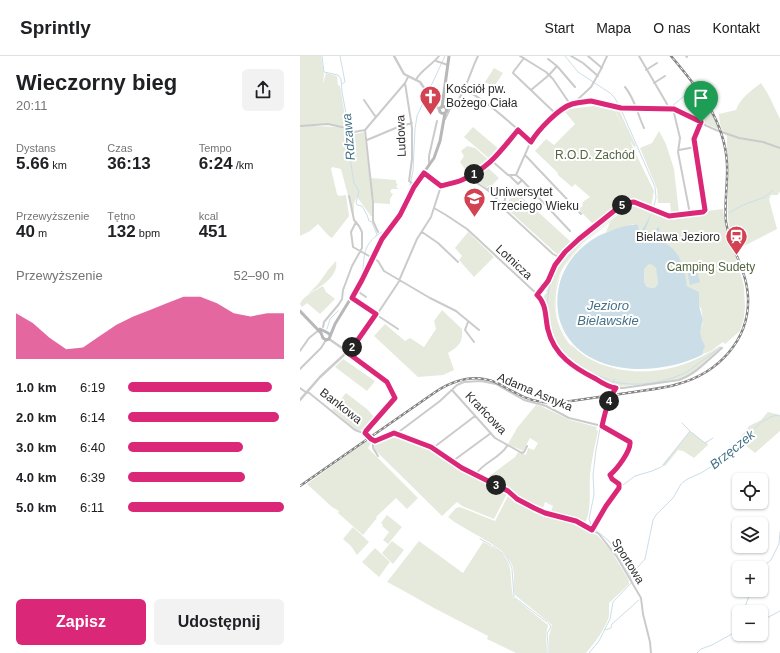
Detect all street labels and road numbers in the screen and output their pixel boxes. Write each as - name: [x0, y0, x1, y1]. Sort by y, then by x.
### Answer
- street label: Ludowa: [393, 114, 409, 157]
- street label: Lotnicza: [493, 242, 535, 283]
- street label: Adama Asnyka: [495, 370, 575, 414]
- street label: Bankowa: [317, 385, 365, 427]
- street label: Krańcowa: [462, 389, 510, 437]
- street label: Sportowa: [609, 536, 648, 586]

